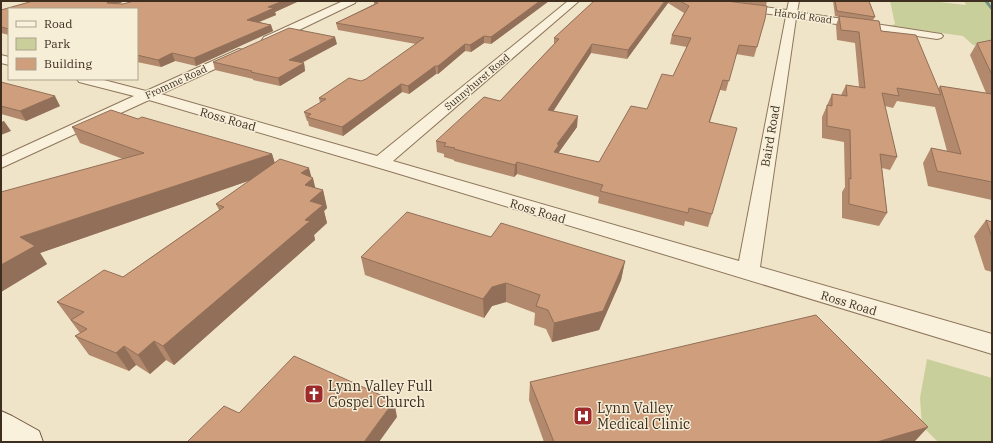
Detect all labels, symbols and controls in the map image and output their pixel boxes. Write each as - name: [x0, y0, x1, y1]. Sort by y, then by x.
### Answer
- street label: Harold Road: [773, 5, 833, 27]
- legend: [8, 8, 138, 80]
- text: Road: [44, 16, 73, 31]
- text: Park: [44, 36, 70, 51]
- street label: Sunnyhurst Road: [442, 51, 512, 113]
- text: Building: [44, 56, 92, 71]
- street label: Fromme Road: [143, 62, 209, 102]
- street label: Ross Road: [198, 104, 258, 134]
- street label: Baird Road: [757, 104, 783, 168]
- street label: Ross Road: [508, 195, 568, 227]
- street label: Ross Road: [819, 287, 879, 319]
- place label: Lynn Valley Full Gospel Church: [328, 377, 433, 411]
- church icon: Lynn Valley Full Gospel Church: [303, 383, 325, 405]
- place label: Lynn Valley Medical Clinic: [597, 399, 690, 433]
- hospital icon: Lynn Valley Medical Clinic: [572, 405, 594, 427]

